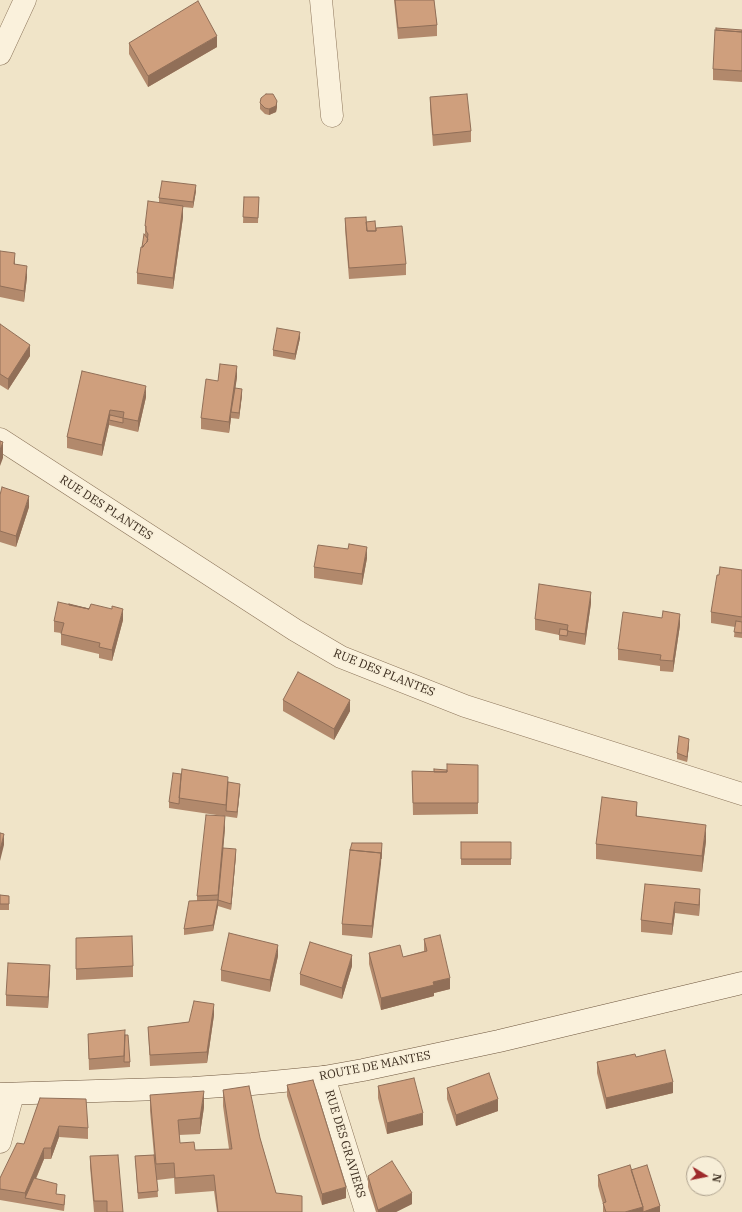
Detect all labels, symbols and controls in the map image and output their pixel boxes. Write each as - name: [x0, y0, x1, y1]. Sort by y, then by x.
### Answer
- street label: RUE DES PLANTES: [57, 473, 155, 543]
- street label: RUE DES PLANTES: [331, 646, 437, 700]
- street label: ROUTE DE MANTES: [318, 1048, 432, 1084]
- street label: RUE DES GRAVIERS: [322, 1088, 368, 1200]
- north arrow: [686, 1156, 726, 1196]
- text: N: [709, 1172, 724, 1183]

